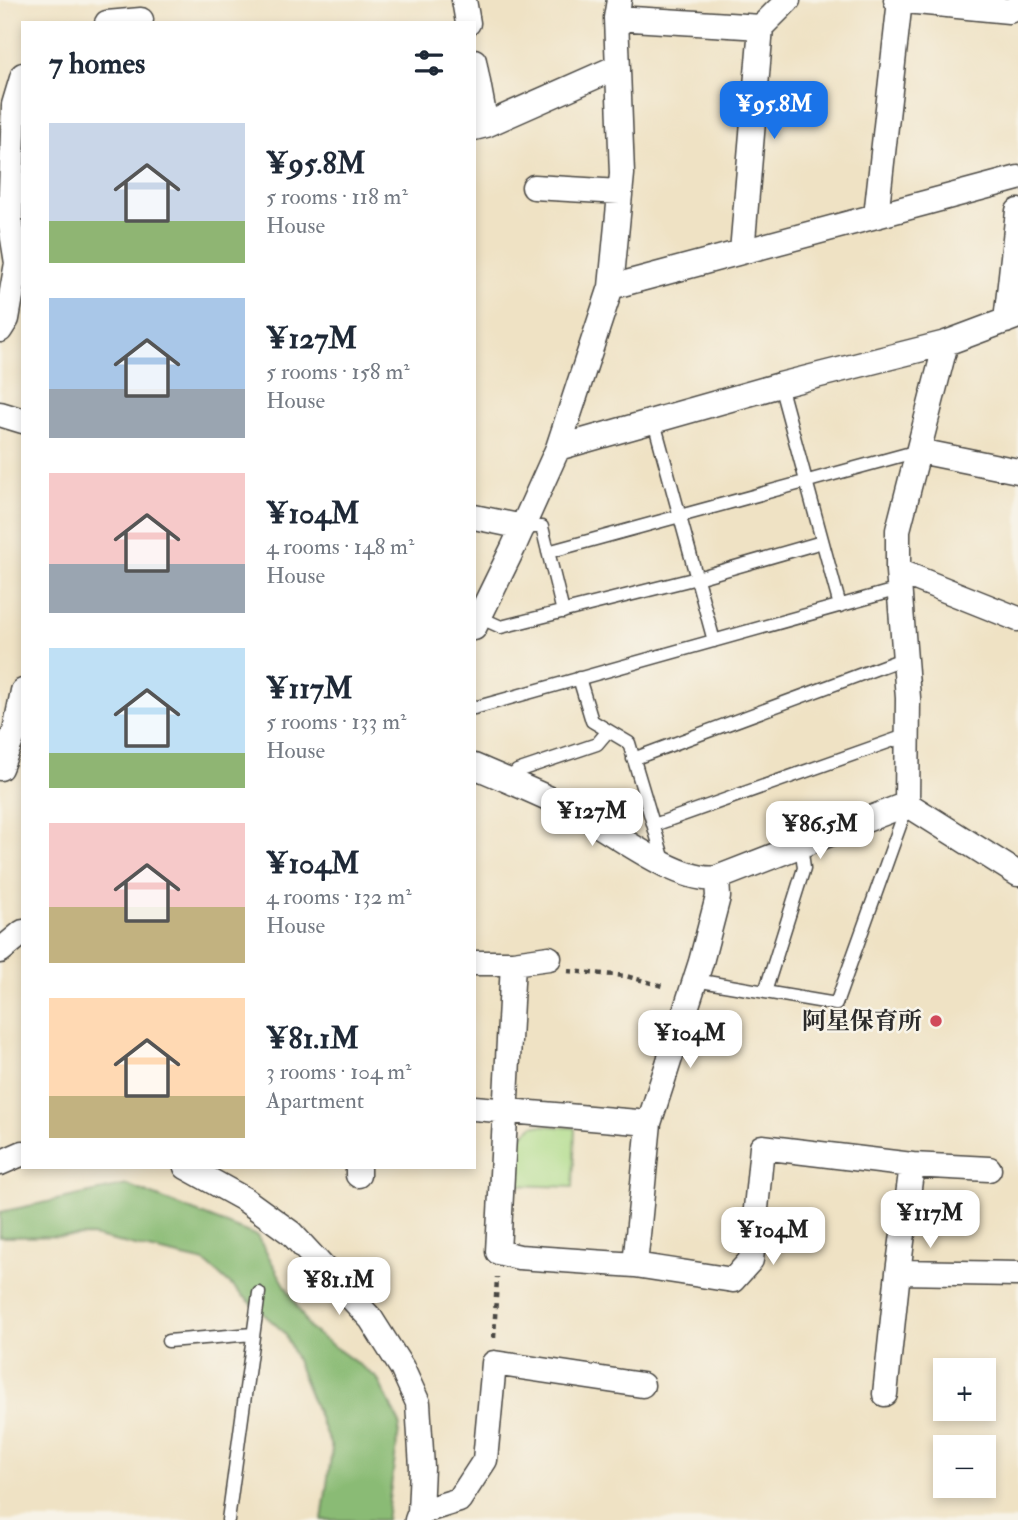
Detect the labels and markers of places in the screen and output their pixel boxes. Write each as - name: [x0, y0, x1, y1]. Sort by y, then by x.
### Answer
- pin: ¥95.8M: [717, 82, 831, 141]
- pin: ¥127M: [543, 788, 641, 848]
- pin: ¥86.5M: [763, 802, 877, 861]
- place label: 阿星保育所: [802, 1006, 922, 1037]
- pin: ¥104M: [641, 1010, 739, 1070]
- marker: 阿星保育所: [928, 1013, 944, 1029]
- pin: ¥117M: [881, 1190, 979, 1250]
- pin: ¥104M: [724, 1208, 822, 1267]
- pin: ¥81.1M: [282, 1258, 396, 1317]

